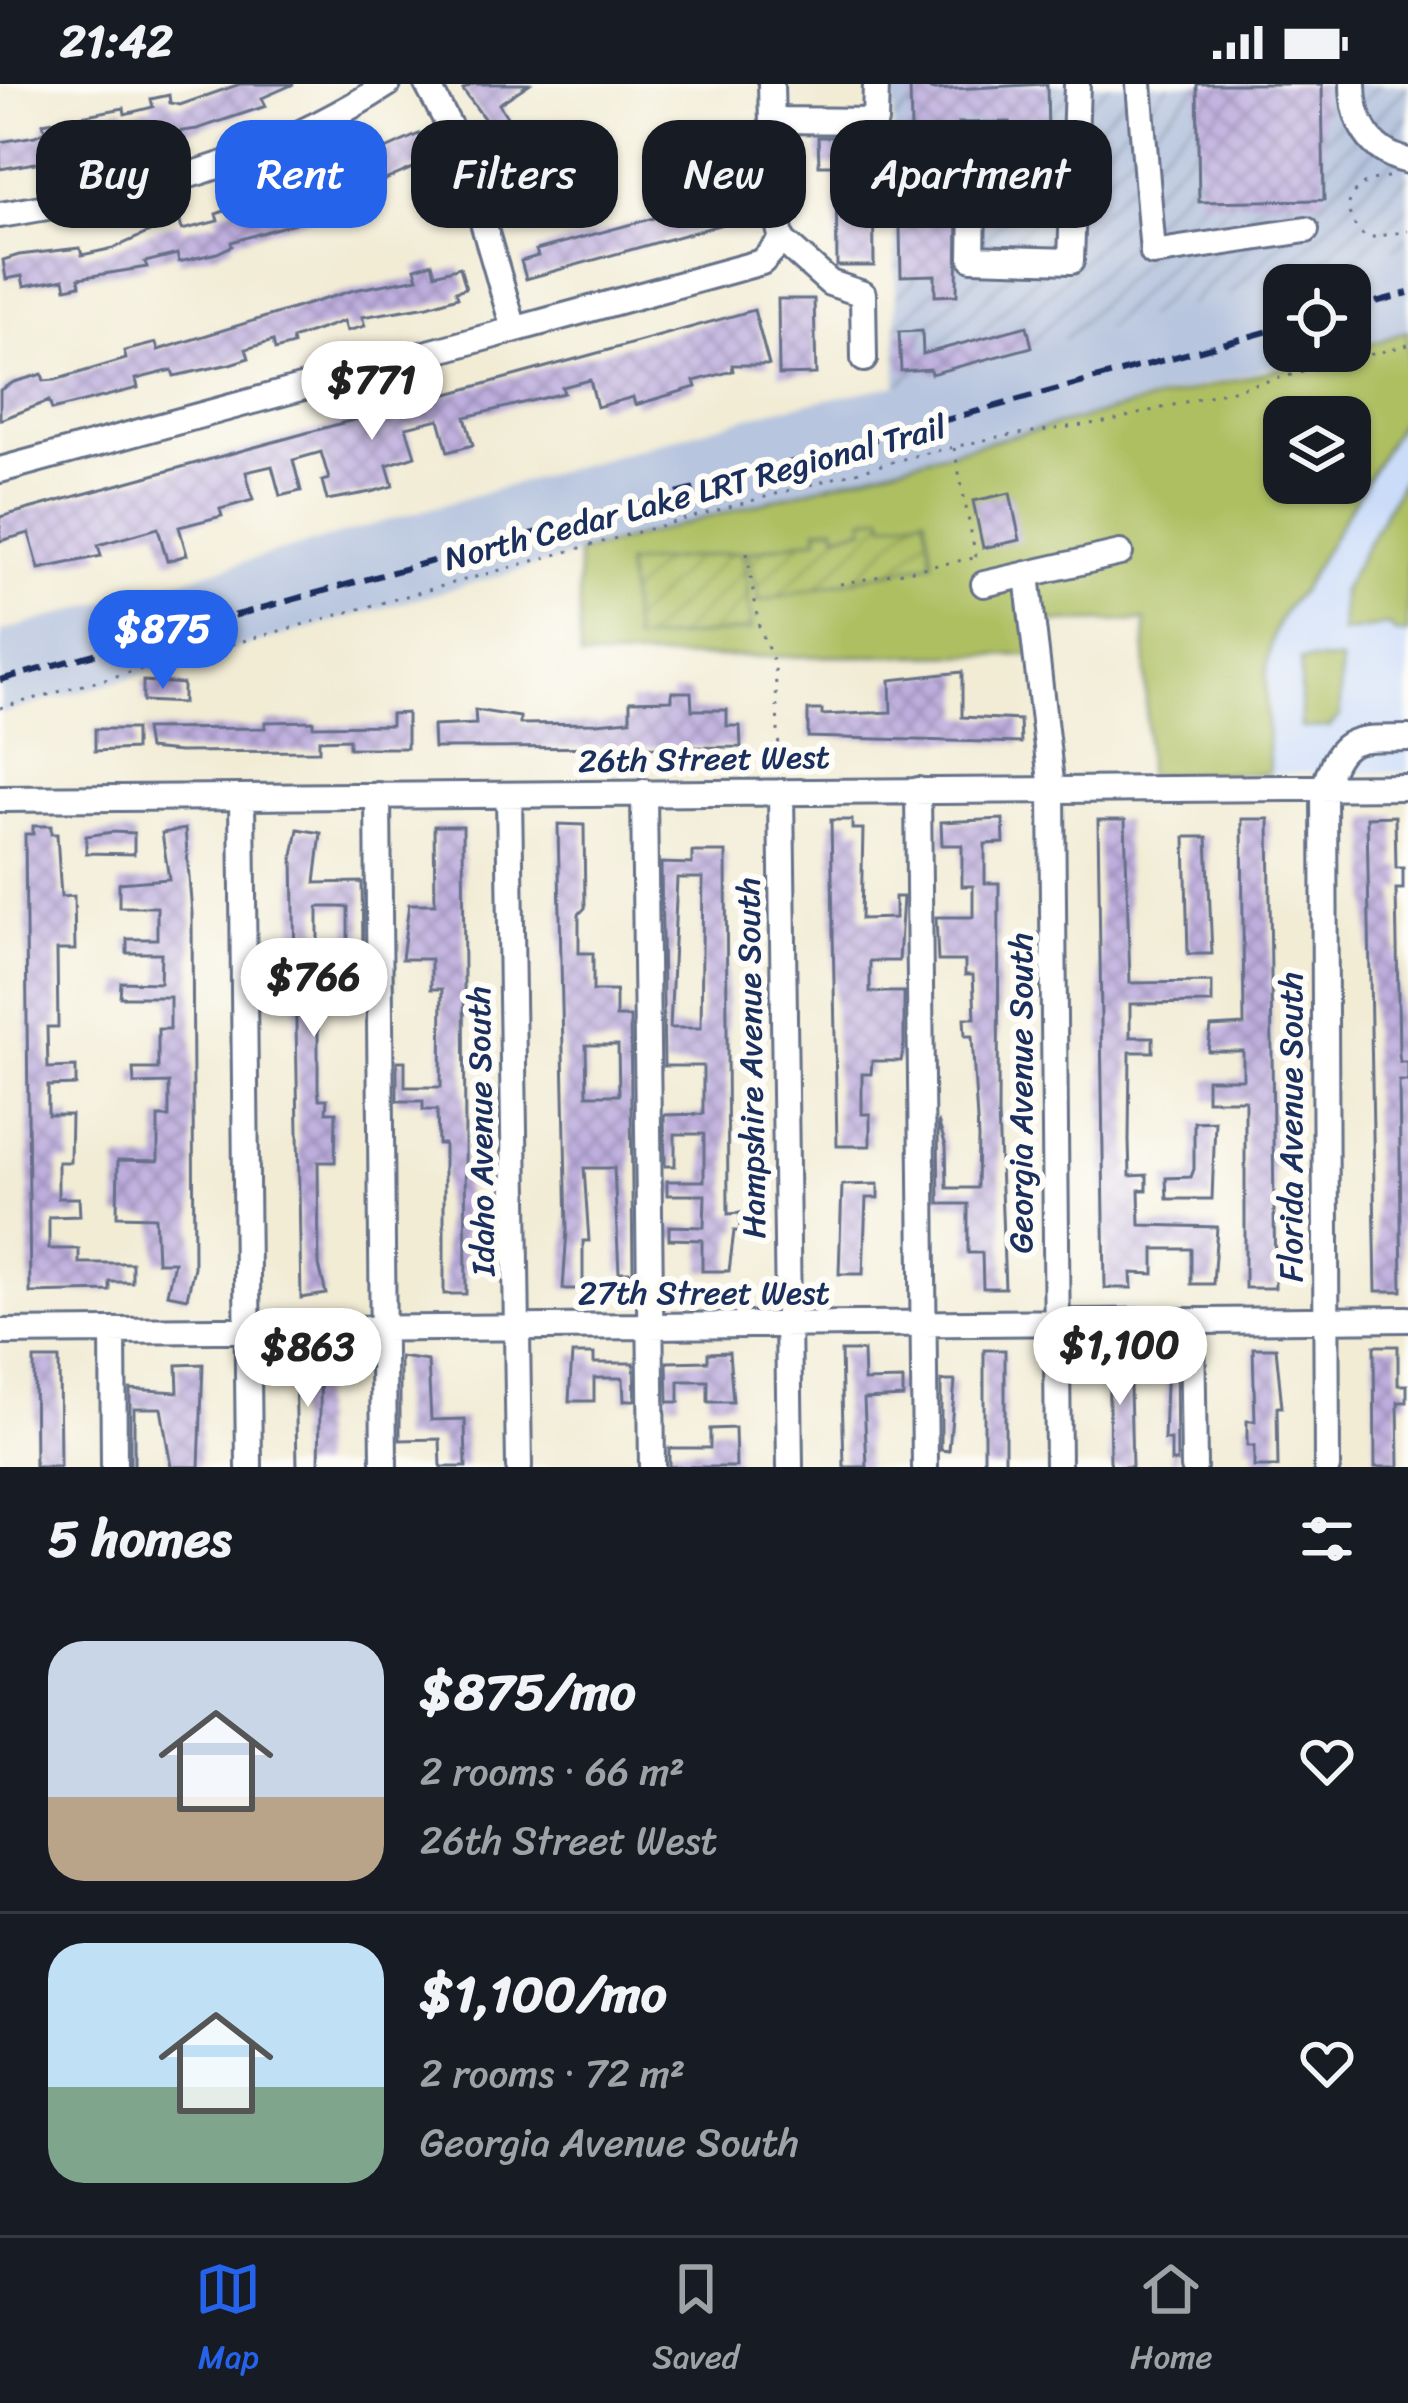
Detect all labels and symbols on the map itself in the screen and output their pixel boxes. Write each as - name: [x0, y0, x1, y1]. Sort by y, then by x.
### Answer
- pin: $771: [301, 341, 443, 443]
- street label: North Cedar Lake LRT Regional Trail: [438, 398, 953, 588]
- pin: $875: [92, 590, 234, 692]
- street label: 26th Street West: [578, 728, 830, 790]
- street label: Hampshire Avenue South: [719, 877, 783, 1239]
- street label: Georgia Avenue South: [992, 933, 1050, 1253]
- pin: $766: [243, 938, 385, 1040]
- street label: Florida Avenue South: [1262, 972, 1320, 1282]
- street label: Idaho Avenue South: [449, 986, 513, 1277]
- street label: 27th Street West: [578, 1264, 830, 1322]
- pin: $1,100: [1022, 1306, 1218, 1408]
- pin: $863: [237, 1308, 379, 1410]

